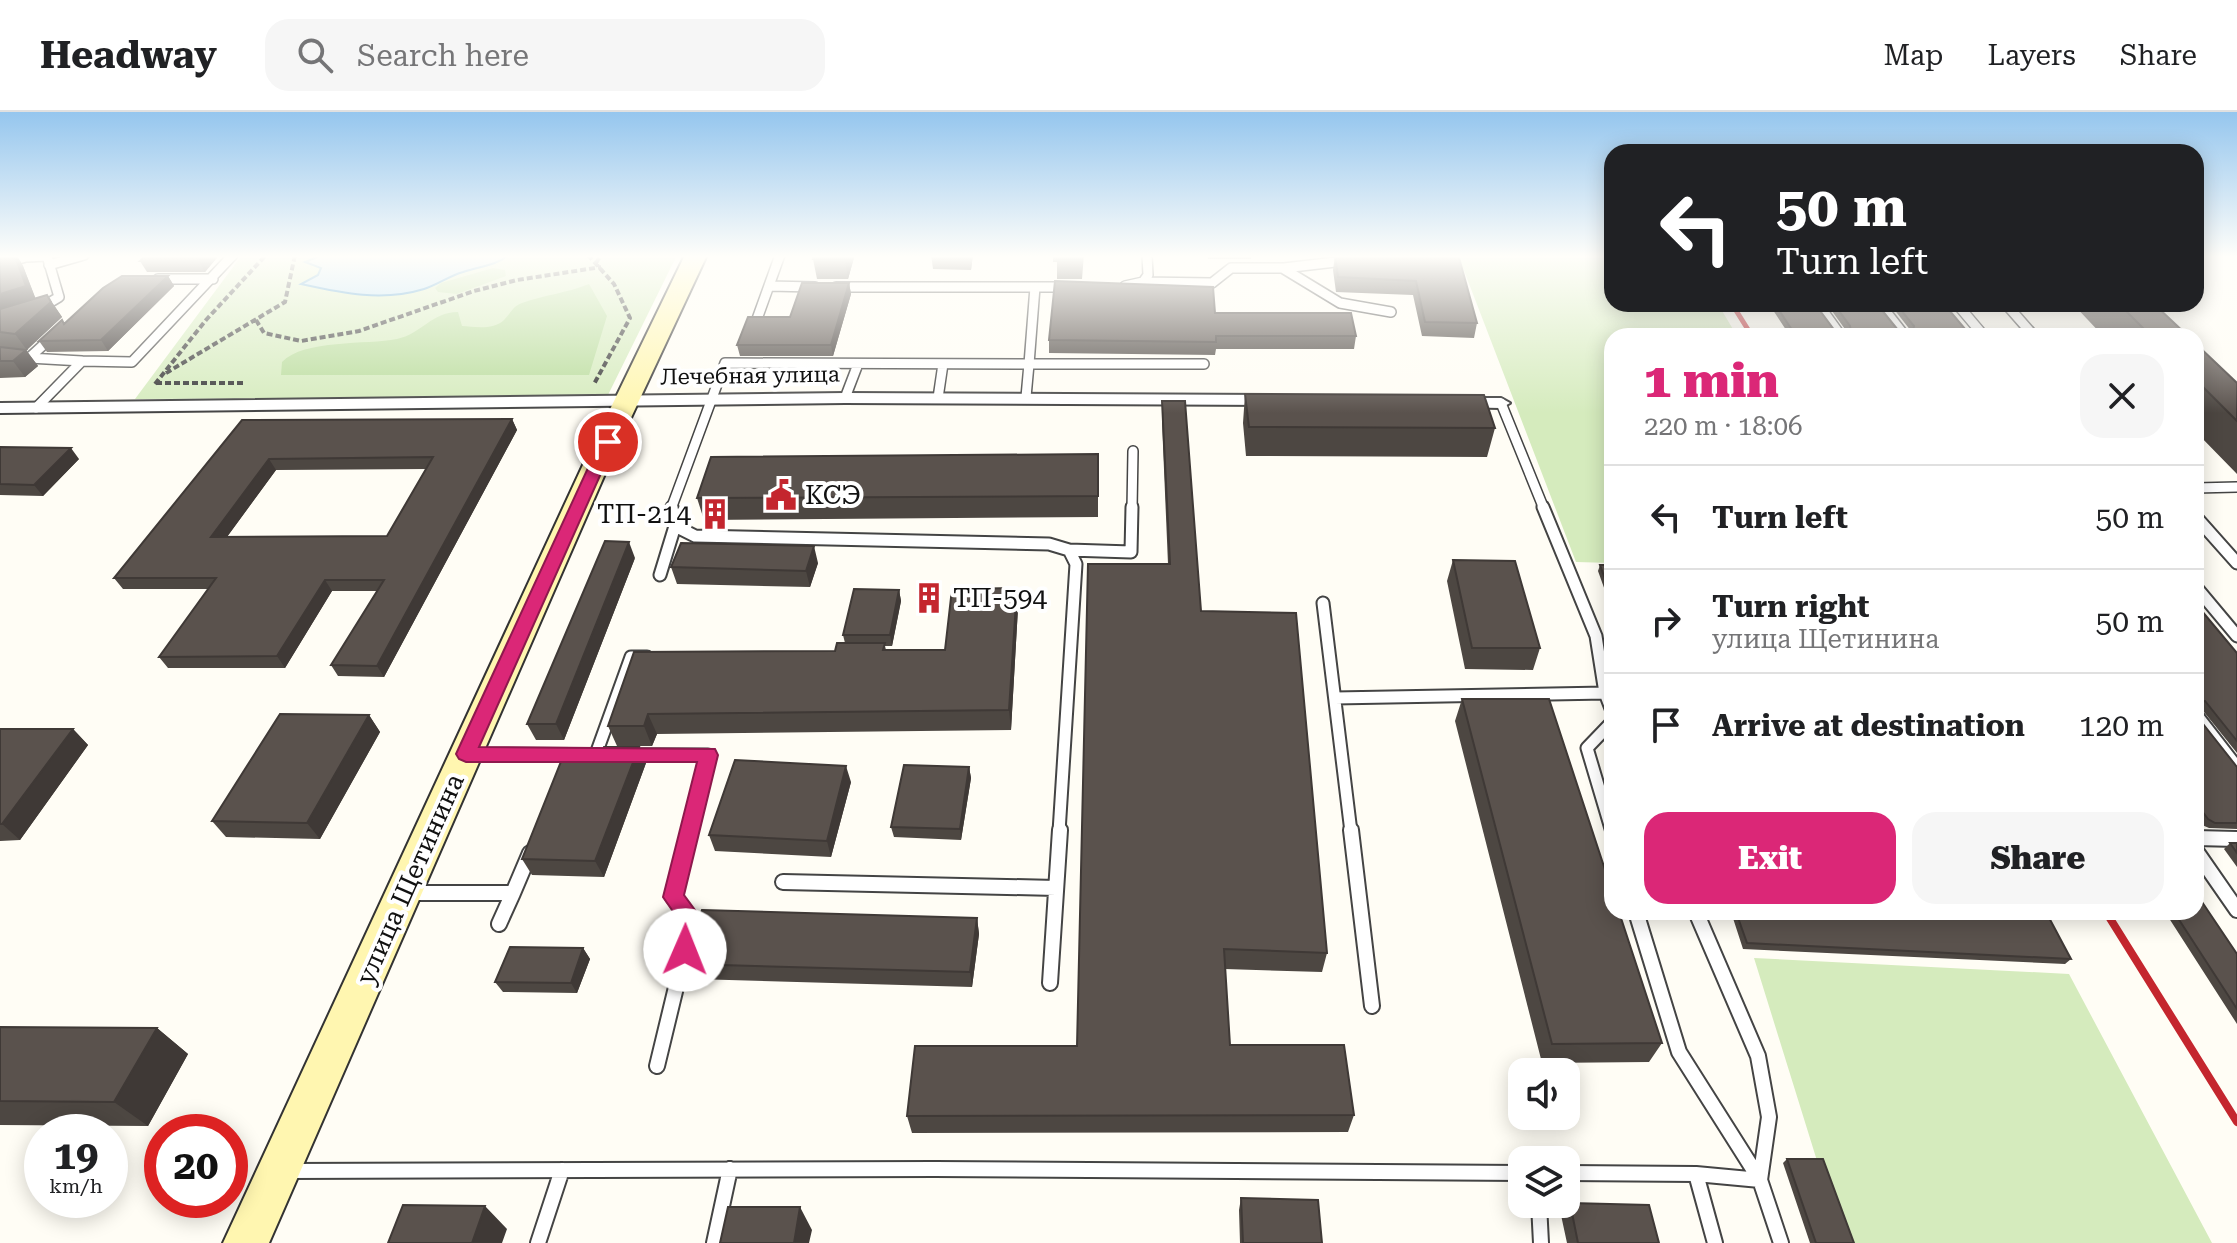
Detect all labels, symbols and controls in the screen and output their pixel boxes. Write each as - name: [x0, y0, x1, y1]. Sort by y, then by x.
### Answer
- search box: [265, 19, 825, 91]
- text: Headway: [40, 33, 217, 77]
- icon: search: [293, 33, 337, 77]
- text: Search here: [357, 38, 529, 73]
- text: Map: [1884, 39, 1943, 72]
- text: Layers: [1987, 39, 2076, 72]
- text: Share: [2120, 39, 2197, 72]
- text: 50 m: [1776, 174, 1907, 240]
- icon: left: [1644, 176, 1748, 280]
- text: Turn left: [1776, 241, 1928, 283]
- text: 1 min: [1644, 353, 1779, 409]
- button: close: [2080, 354, 2164, 438]
- street label: Лечебная улица: [660, 361, 840, 390]
- pin: [574, 408, 642, 476]
- text: 220 m · 18:06: [1644, 411, 1803, 441]
- icon: arrive: [586, 420, 630, 464]
- public building icon: КСЭ: [764, 478, 798, 512]
- place label: КСЭ: [805, 480, 861, 510]
- icon: left: [1644, 495, 1688, 539]
- building icon: ТП-214: [698, 497, 732, 531]
- place label: ТП-214: [597, 499, 691, 529]
- text: Turn left: [1712, 500, 1848, 535]
- text: 50 m: [2095, 500, 2164, 535]
- building icon: ТП-594: [912, 581, 946, 615]
- place label: ТП-594: [953, 583, 1047, 613]
- text: Turn right: [1712, 589, 1869, 624]
- icon: right: [1644, 599, 1688, 643]
- text: 50 m: [2095, 604, 2164, 639]
- text: улица Щетинина: [1712, 624, 1939, 654]
- icon: arrive: [1644, 703, 1688, 747]
- text: Arrive at destination: [1712, 708, 2025, 743]
- text: 120 m: [2079, 708, 2164, 743]
- street label: улица Щетинина: [350, 769, 470, 989]
- button: Exit: [1644, 812, 1896, 904]
- button: Share: [1912, 812, 2164, 904]
- position arrow: [643, 908, 727, 992]
- map controls: [1508, 1058, 1580, 1218]
- button: sound: [1508, 1058, 1580, 1130]
- speed limit sign: 20: [144, 1114, 248, 1218]
- text: 19: [54, 1132, 98, 1179]
- button: layers: [1508, 1146, 1580, 1218]
- text: km/h: [49, 1174, 103, 1198]

